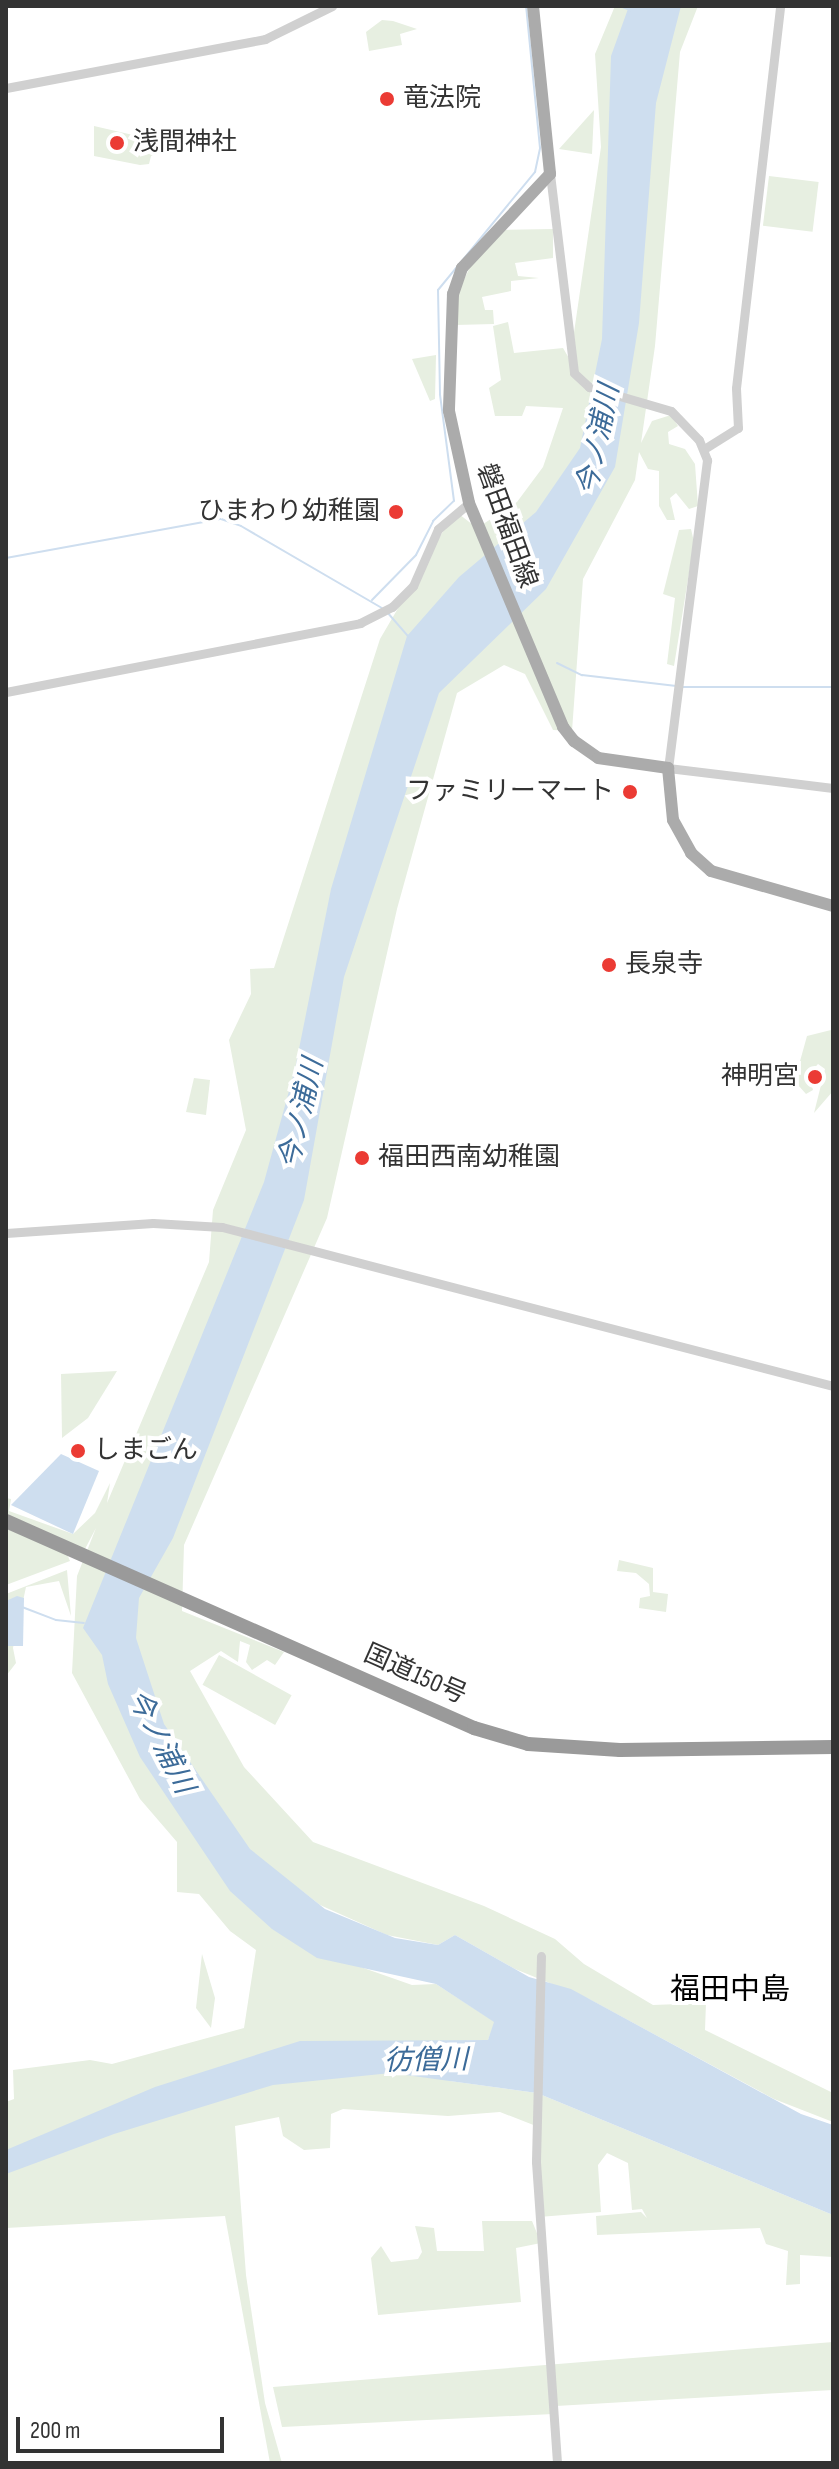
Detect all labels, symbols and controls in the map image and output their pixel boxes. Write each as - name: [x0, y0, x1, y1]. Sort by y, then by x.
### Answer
- place label: 竜法院: [403, 83, 481, 115]
- marker: 竜法院: [378, 90, 396, 108]
- place label: 浅間神社: [133, 127, 237, 159]
- marker: 浅間神社: [108, 134, 126, 152]
- water label: 今ノ浦川: [571, 382, 627, 498]
- street label: 磐田福田線: [469, 460, 543, 592]
- place label: ひまわり幼稚園: [198, 496, 380, 528]
- marker: ひまわり幼稚園: [387, 503, 405, 521]
- place label: ファミリーマート: [406, 776, 614, 808]
- marker: ファミリーマート: [621, 783, 639, 801]
- place label: 長泉寺: [625, 949, 703, 981]
- marker: 長泉寺: [600, 956, 618, 974]
- water label: 今ノ浦川: [273, 1056, 331, 1172]
- place label: 神明宮: [721, 1061, 799, 1093]
- marker: 神明宮: [806, 1068, 824, 1086]
- place label: 福田西南幼稚園: [378, 1142, 560, 1174]
- marker: 福田西南幼稚園: [353, 1149, 371, 1167]
- place label: しまごん: [94, 1435, 198, 1467]
- marker: しまごん: [69, 1442, 87, 1460]
- street label: 国道150号: [359, 1639, 471, 1711]
- water label: 今ノ浦川: [120, 1684, 200, 1800]
- district label: 福田中島: [670, 1972, 790, 2008]
- water label: 彷僧川: [384, 2043, 468, 2079]
- scale bar: [20, 2401, 228, 2451]
- text: 200 m: [30, 2416, 81, 2445]

